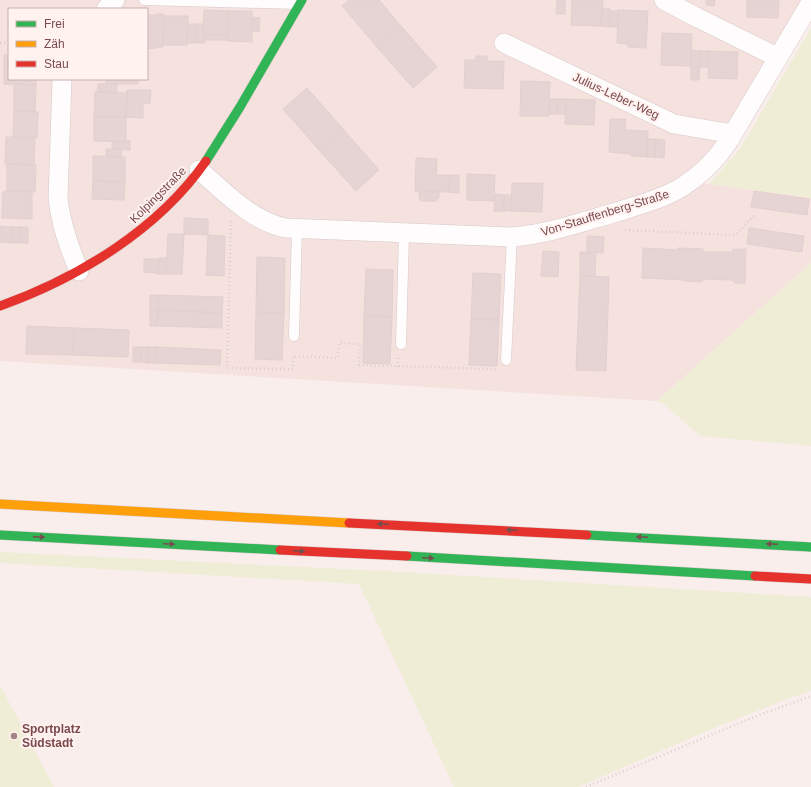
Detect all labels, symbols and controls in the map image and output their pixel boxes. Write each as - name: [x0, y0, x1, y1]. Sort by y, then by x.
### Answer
- legend: [8, 8, 148, 80]
- text: Frei: [44, 17, 65, 31]
- text: Zäh: [44, 37, 65, 51]
- text: Stau: [44, 57, 69, 71]
- street label: Julius-Leber-Weg: [571, 70, 661, 122]
- street label: Kolpingstraße: [127, 164, 189, 226]
- street label: Von-Stauffenberg-Straße: [539, 187, 671, 239]
- one-way arrow: [377, 520, 389, 527]
- one-way arrow: [505, 527, 518, 533]
- one-way arrow: [33, 534, 46, 540]
- one-way arrow: [635, 534, 648, 540]
- one-way arrow: [163, 541, 176, 547]
- one-way arrow: [766, 541, 778, 548]
- one-way arrow: [293, 548, 305, 555]
- one-way arrow: [422, 554, 434, 561]
- place label: Sportplatz Südstadt: [22, 722, 81, 750]
- marker: Sportplatz Südstadt: [9, 731, 19, 741]

